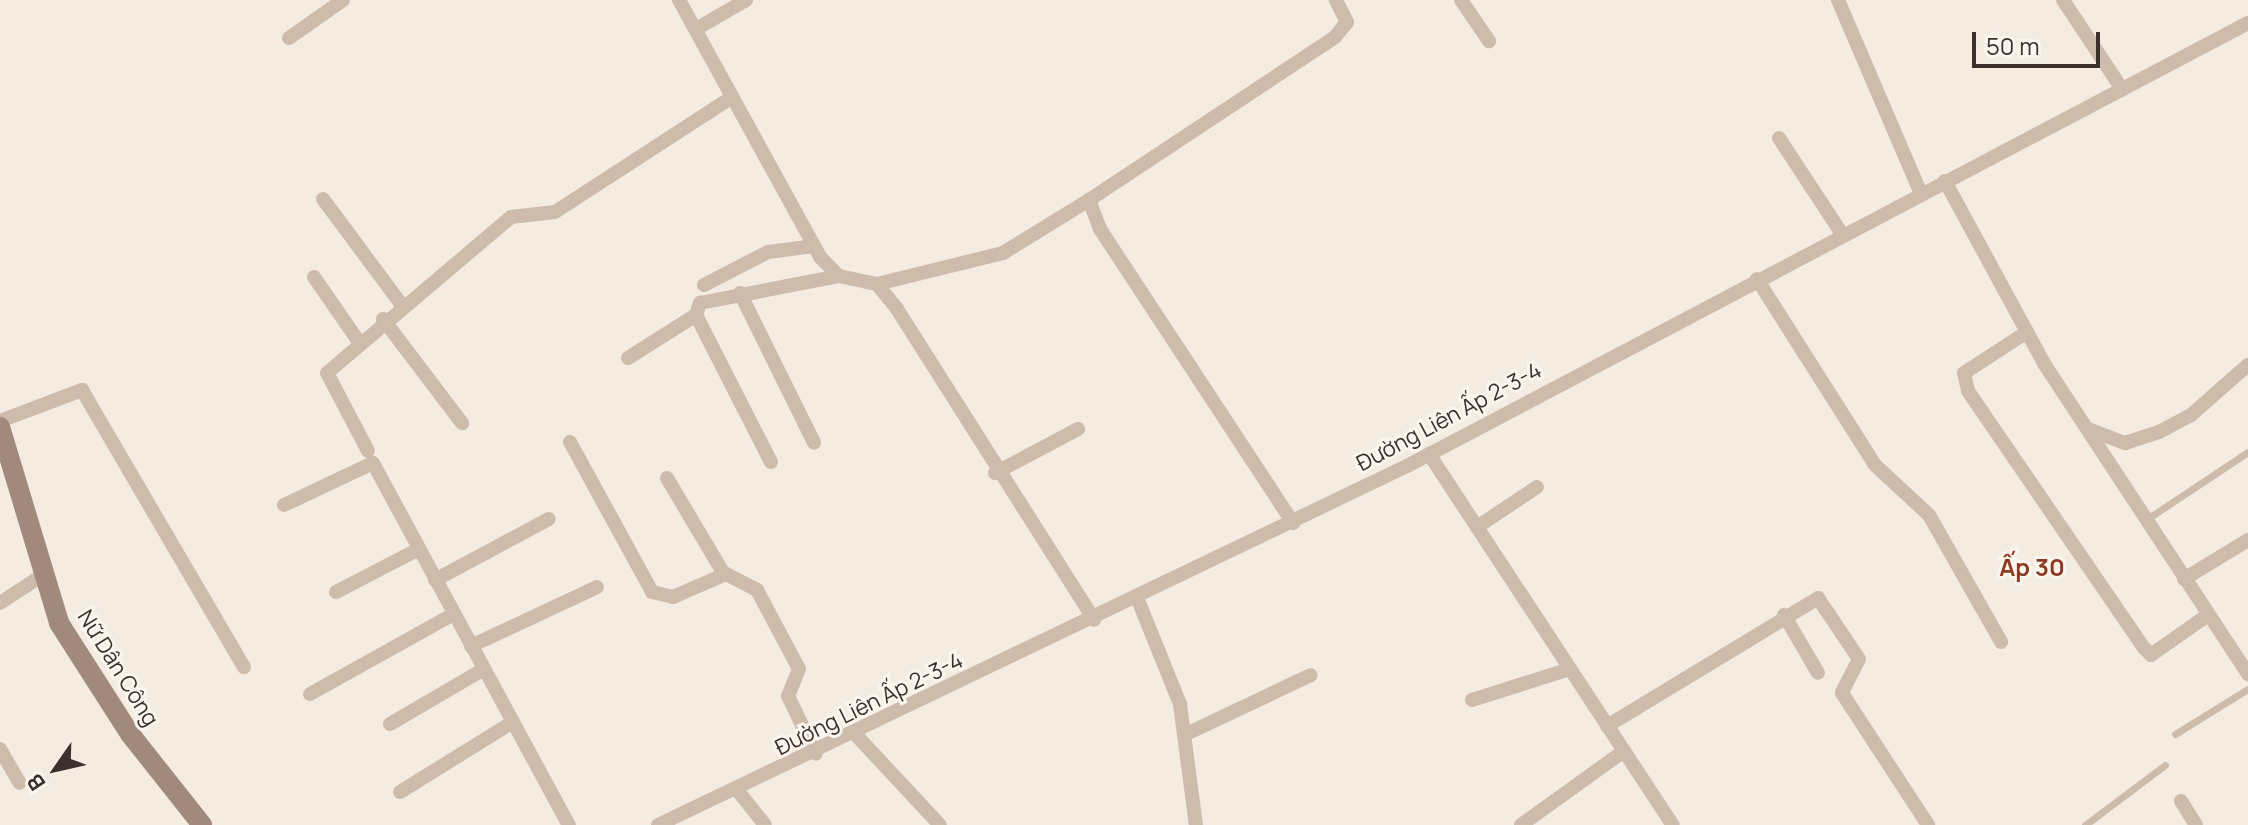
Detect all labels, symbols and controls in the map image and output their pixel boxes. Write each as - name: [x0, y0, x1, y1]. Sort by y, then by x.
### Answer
- scale bar: [1976, 16, 2104, 66]
- text: 50 m: [1986, 29, 2040, 62]
- street label: Đường Liên Ấp 2-3-4: [1352, 357, 1546, 477]
- district label: Ấp 30: [1999, 553, 2065, 581]
- street label: Nữ Dân Công: [72, 605, 164, 731]
- street label: Đường Liên Ấp 2-3-4: [771, 647, 967, 761]
- north arrow: [16, 729, 96, 809]
- text: B: [20, 768, 52, 797]

